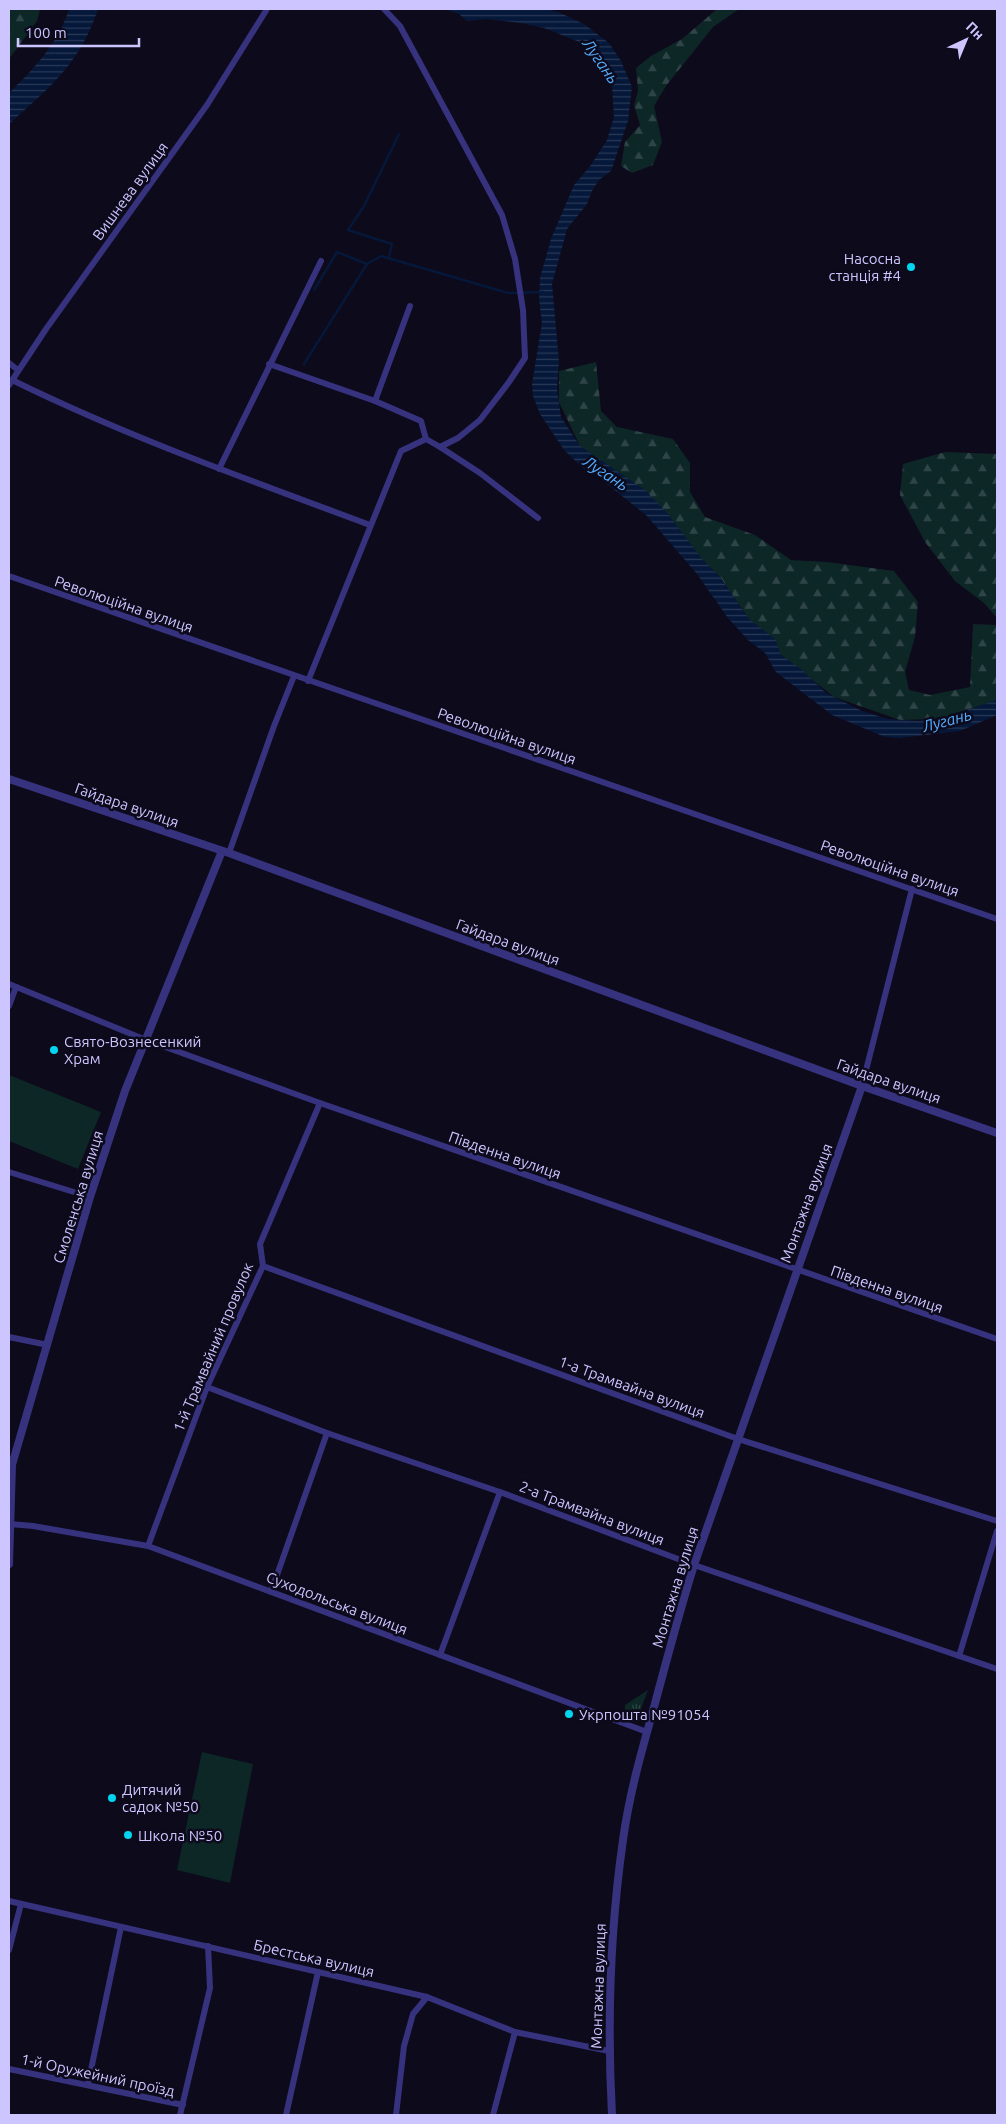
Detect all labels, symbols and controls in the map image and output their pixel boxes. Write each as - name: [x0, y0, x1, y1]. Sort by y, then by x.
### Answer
- scale bar: [18, 15, 139, 47]
- north arrow: [941, 15, 991, 65]
- text: Пн: [963, 19, 987, 43]
- text: 100 m: [25, 24, 67, 41]
- water label: Лугань: [579, 34, 623, 87]
- street label: Вишнева вулиця: [89, 139, 171, 243]
- place label: Насосна станція #4: [829, 250, 901, 284]
- marker: Насосна станція #4: [905, 261, 917, 273]
- water label: Лугань: [579, 451, 632, 494]
- street label: Революційна вулиця: [52, 572, 196, 636]
- street label: Революційна вулиця: [435, 704, 579, 768]
- water label: Лугань: [919, 705, 974, 735]
- street label: Гайдара вулиця: [73, 779, 181, 831]
- street label: Революційна вулиця: [818, 836, 962, 900]
- street label: Гайдара вулиця: [454, 915, 562, 969]
- place label: Свято-Вознесенкий Храм: [64, 1033, 201, 1067]
- marker: Свято-Вознесенкий Храм: [48, 1044, 60, 1056]
- street label: Гайдара вулиця: [835, 1055, 943, 1107]
- street label: Південна вулиця: [447, 1128, 563, 1182]
- street label: Смоленська вулиця: [50, 1129, 106, 1265]
- street label: Монтажна вулиця: [777, 1141, 835, 1265]
- street label: 1-й Трамвайний провулок: [170, 1260, 256, 1434]
- street label: Південна вулиця: [829, 1262, 945, 1316]
- street label: 1-а Трамвайна вулиця: [557, 1353, 707, 1421]
- street label: 2-а Трамвайна вулиця: [517, 1478, 667, 1548]
- street label: Монтажна вулиця: [649, 1524, 701, 1650]
- street label: Суходольська вулиця: [264, 1568, 410, 1638]
- place label: Укрпошта №91054: [579, 1706, 710, 1723]
- marker: Укрпошта №91054: [563, 1708, 575, 1720]
- place label: Дитячий садок №50: [122, 1781, 199, 1815]
- marker: Дитячий садок №50: [106, 1792, 118, 1804]
- place label: Школа №50: [138, 1827, 222, 1844]
- marker: Школа №50: [122, 1829, 134, 1841]
- street label: Монтажна вулиця: [587, 1923, 609, 2049]
- street label: Брестська вулиця: [252, 1936, 376, 1980]
- street label: 1-й Оружейний проїзд: [20, 2050, 177, 2100]

